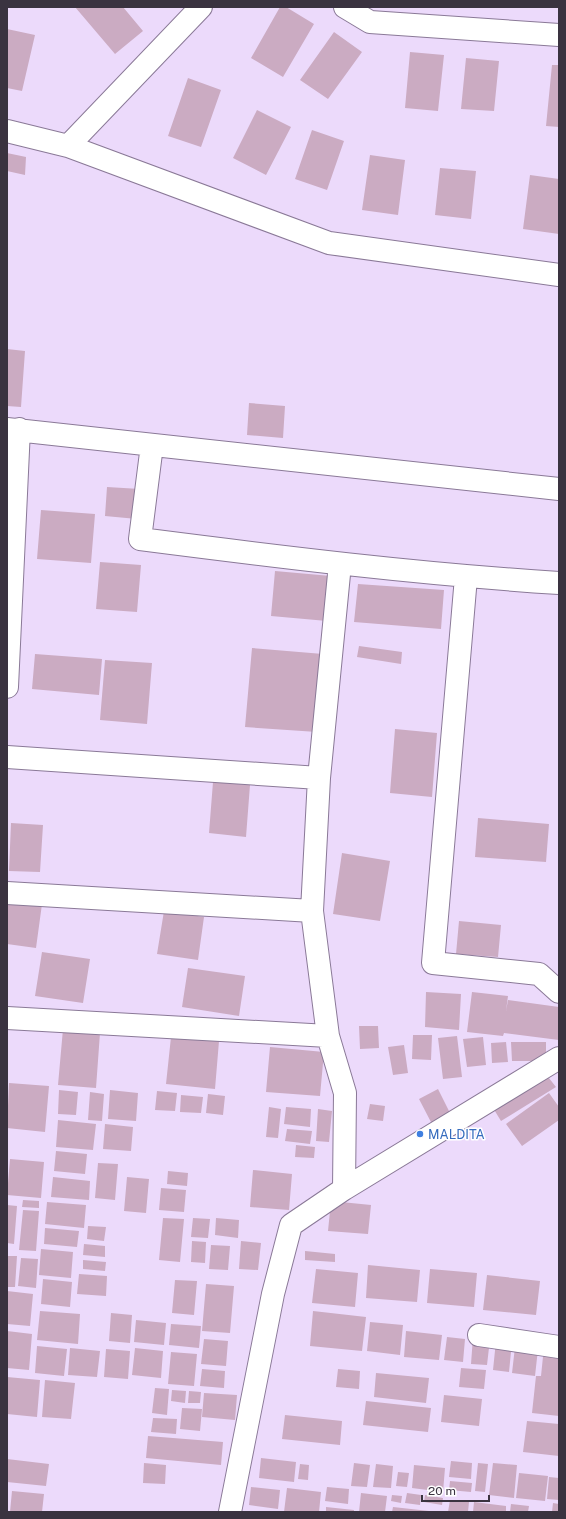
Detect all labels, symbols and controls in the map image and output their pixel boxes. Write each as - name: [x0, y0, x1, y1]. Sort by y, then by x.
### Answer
- place label: MALDITA: [428, 1127, 485, 1142]
- marker: MALDITA: [415, 1129, 425, 1139]
- scale bar: [422, 1477, 489, 1503]
- text: 20 m: [428, 1484, 456, 1498]

